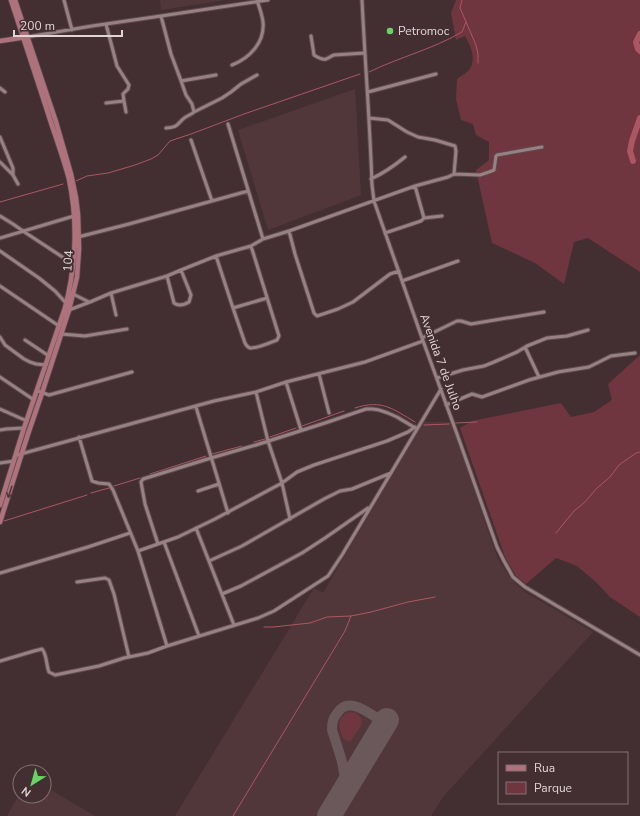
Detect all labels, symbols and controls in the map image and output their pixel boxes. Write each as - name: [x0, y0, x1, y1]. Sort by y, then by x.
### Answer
- scale bar: [14, 12, 122, 38]
- text: 200 m: [20, 18, 55, 34]
- place label: Petromoc: [398, 23, 450, 39]
- marker: Petromoc: [385, 26, 395, 36]
- street label: 104: [59, 250, 77, 272]
- street label: Avenida 7 de Julho: [416, 312, 466, 413]
- one-way arrow: [6, 485, 13, 498]
- legend: [498, 752, 628, 804]
- text: Rua: [534, 760, 555, 776]
- north arrow: [12, 764, 52, 804]
- text: Parque: [534, 780, 572, 796]
- text: N: [18, 783, 34, 800]

